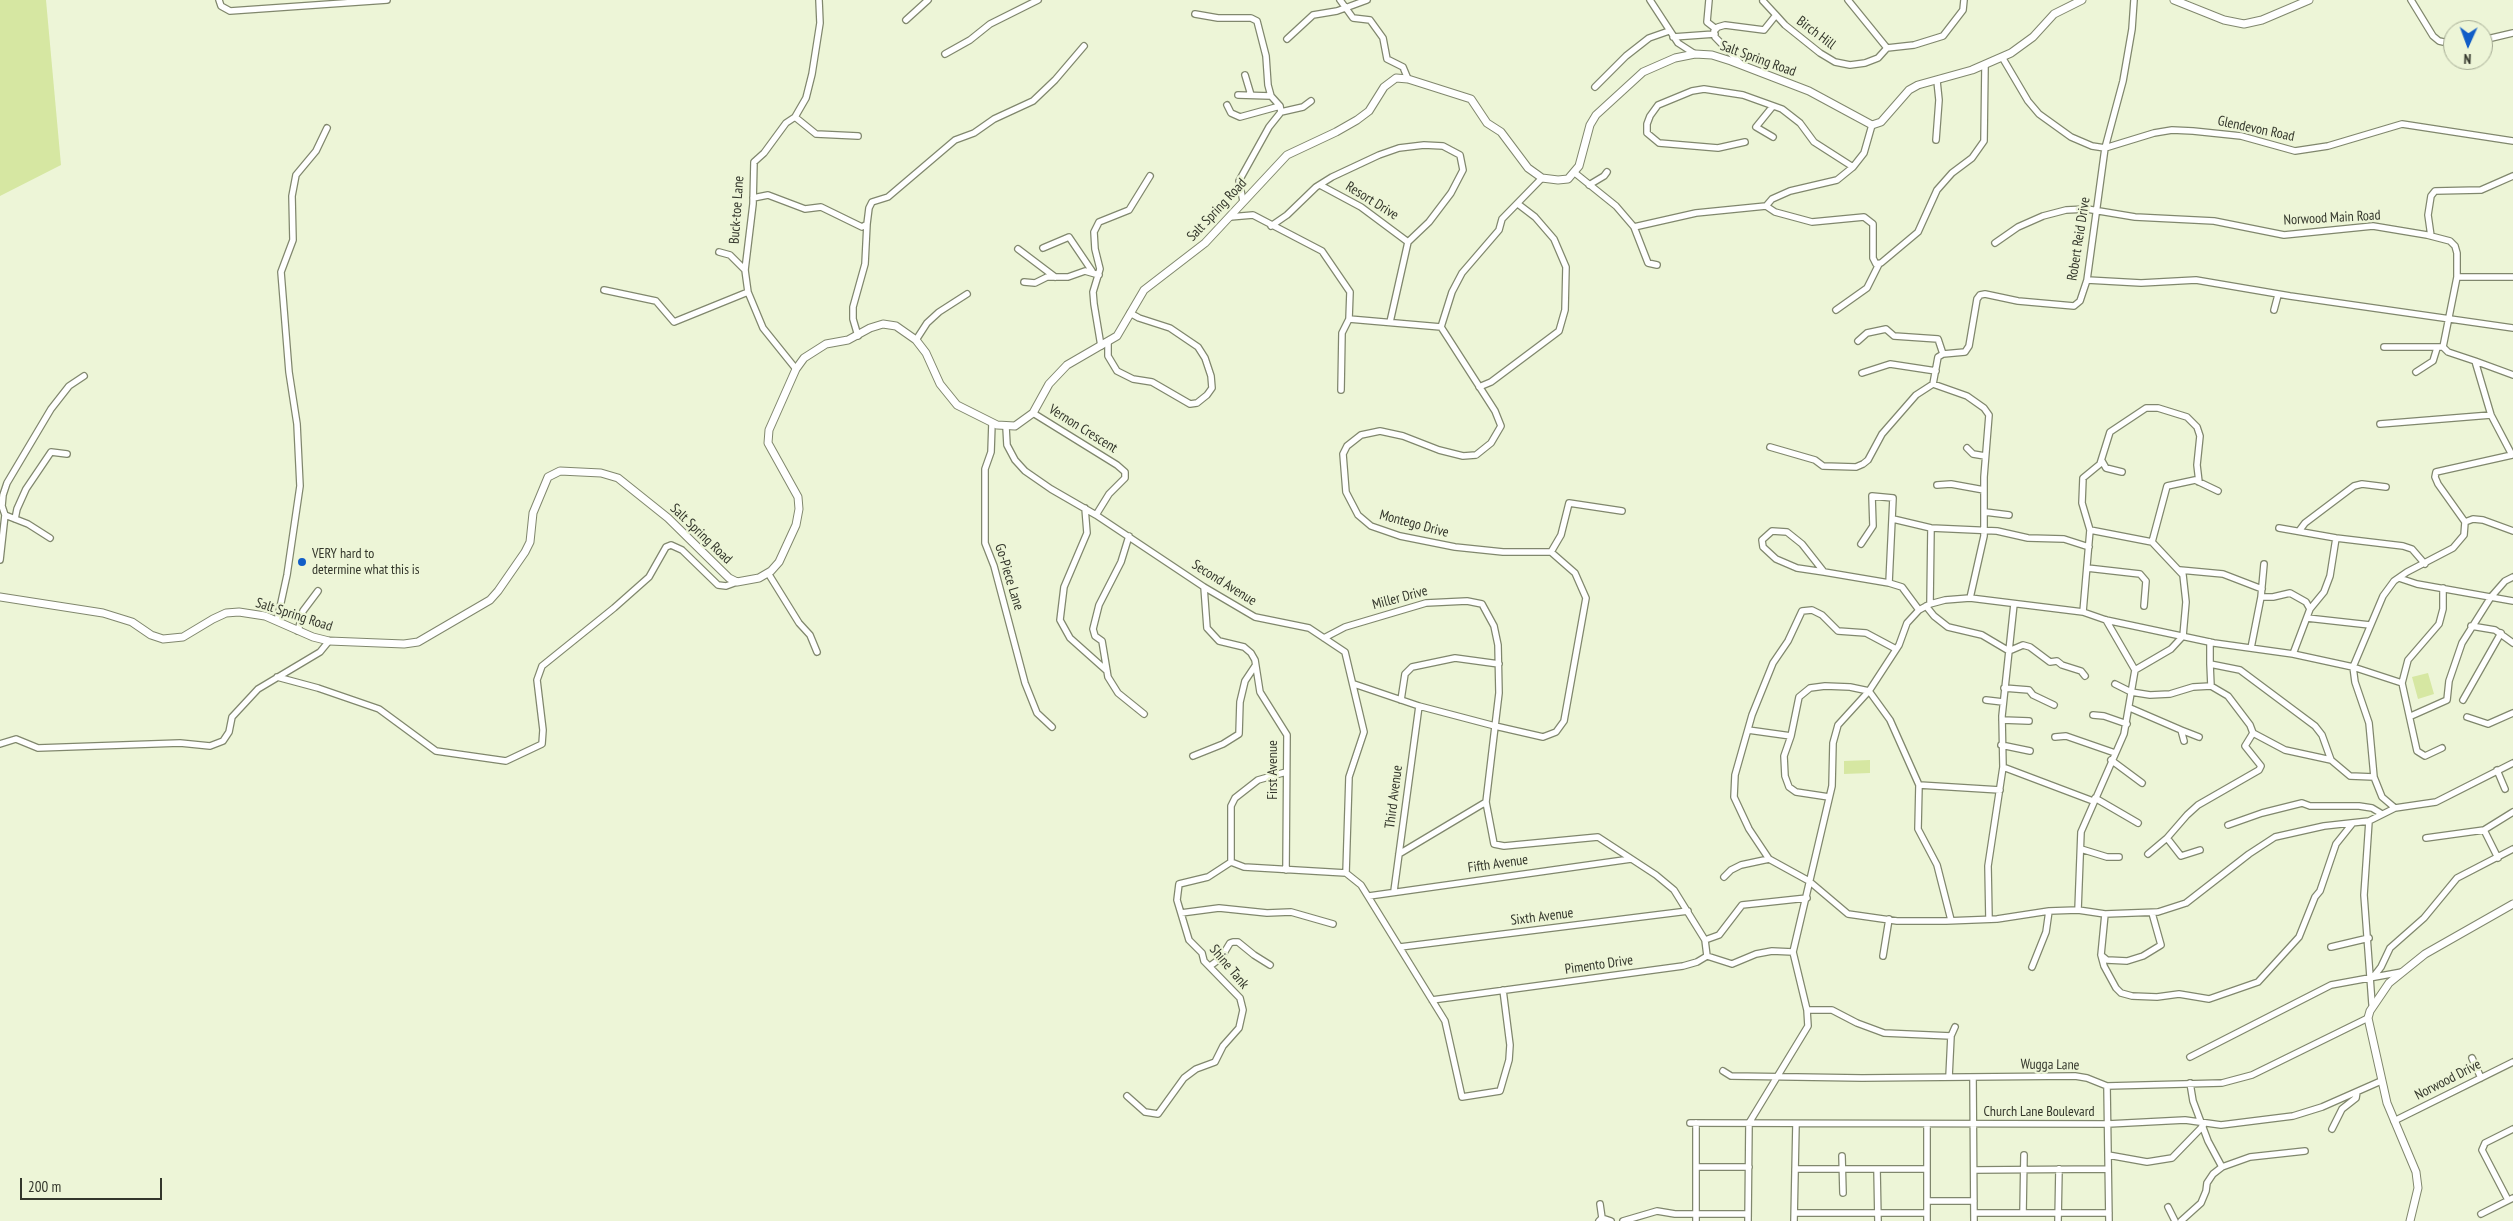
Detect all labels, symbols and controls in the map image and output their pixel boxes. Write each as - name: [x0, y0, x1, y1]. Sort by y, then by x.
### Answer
- street label: Birch Hill: [1793, 13, 1839, 53]
- north arrow: [2443, 20, 2493, 70]
- street label: Salt Spring Road: [1718, 37, 1798, 81]
- text: N: [2463, 50, 2472, 68]
- street label: Glendevon Road: [2216, 113, 2296, 145]
- street label: Buck-toe Lane: [726, 175, 748, 245]
- street label: Salt Spring Road: [1184, 175, 1250, 245]
- street label: Resort Drive: [1342, 178, 1402, 224]
- street label: Robert Reid Drive: [2064, 196, 2094, 282]
- street label: Norwood Main Road: [2283, 207, 2381, 229]
- street label: Vernon Crescent: [1046, 401, 1120, 457]
- street label: Salt Spring Road: [667, 500, 735, 568]
- street label: Montego Drive: [1378, 507, 1450, 541]
- street label: Go-Piece Lane: [991, 542, 1027, 612]
- place label: VERY hard to determine what this is: [312, 546, 420, 578]
- marker: VERY hard to determine what this is: [296, 556, 308, 568]
- street label: Second Avenue: [1189, 557, 1259, 609]
- street label: Miller Drive: [1371, 583, 1429, 613]
- street label: Salt Spring Road: [254, 595, 334, 635]
- street label: First Avenue: [1265, 740, 1281, 800]
- street label: Third Avenue: [1382, 764, 1406, 830]
- street label: Fifth Avenue: [1467, 851, 1529, 877]
- street label: Sixth Avenue: [1510, 905, 1574, 929]
- street label: Shine Tank: [1206, 942, 1252, 992]
- street label: Pimento Drive: [1564, 952, 1634, 978]
- street label: Wugga Lane: [2020, 1056, 2080, 1074]
- street label: Norwood Drive: [2412, 1056, 2484, 1104]
- street label: Church Lane Boulevard: [1983, 1104, 2095, 1120]
- scale bar: [22, 1168, 165, 1200]
- text: 200 m: [28, 1177, 61, 1196]

